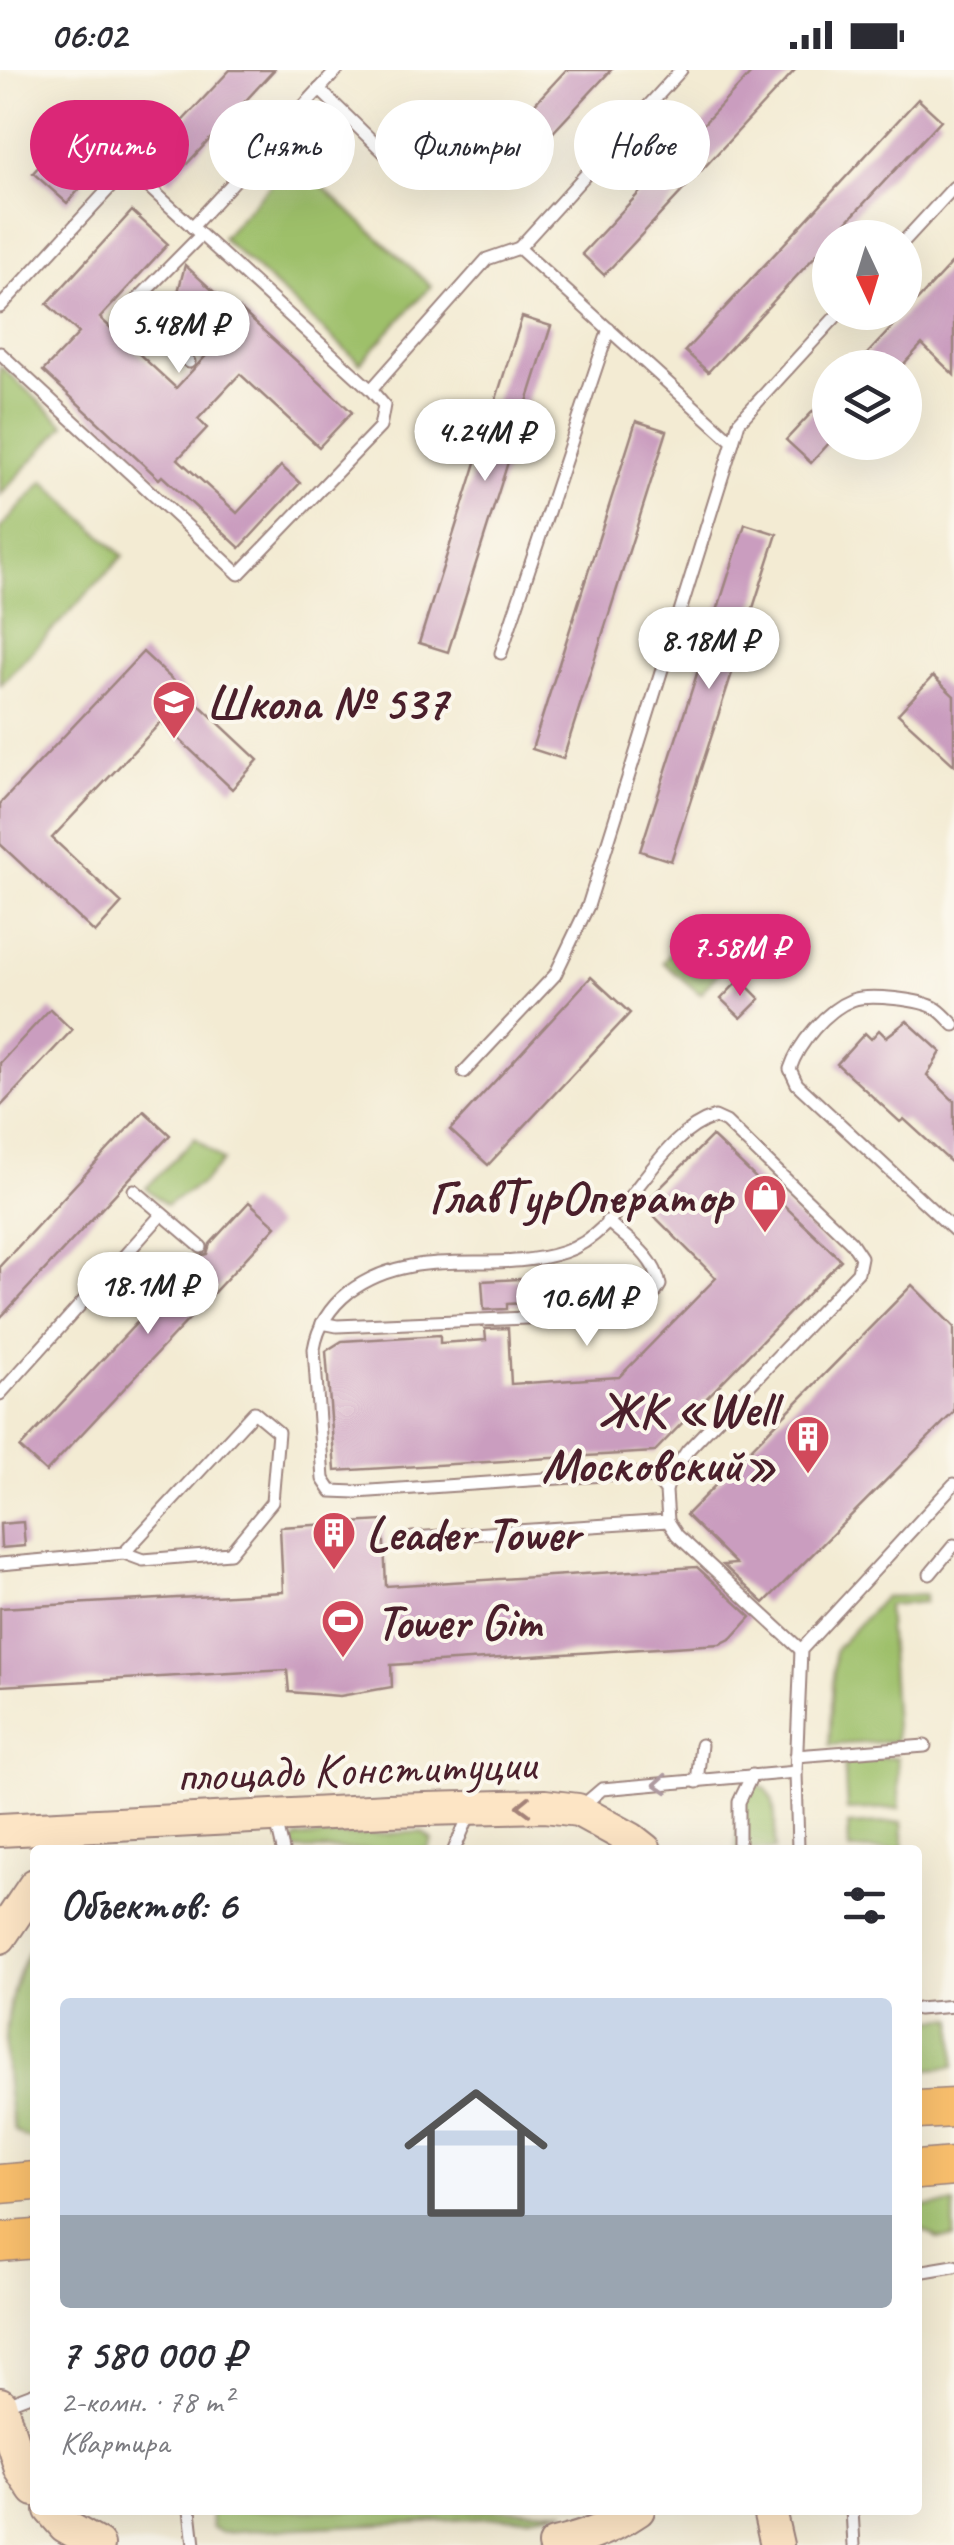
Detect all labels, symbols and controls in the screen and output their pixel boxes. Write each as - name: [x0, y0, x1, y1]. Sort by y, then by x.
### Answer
- text: 06:02: [50, 12, 127, 59]
- chip: Купить: [30, 100, 189, 190]
- chip: Снять: [209, 100, 355, 190]
- chip: Фильтры: [375, 100, 554, 190]
- chip: Новое: [574, 100, 710, 190]
- north arrow: [812, 220, 922, 330]
- map controls: [812, 220, 922, 460]
- pin: 5.48M ₽: [87, 291, 271, 376]
- text: 5.48M ₽: [131, 303, 227, 344]
- button: layers: [812, 350, 922, 460]
- pin: 4.24M ₽: [393, 399, 577, 484]
- text: 4.24M ₽: [436, 411, 534, 452]
- pin: 8.18M ₽: [617, 607, 801, 692]
- text: 8.18M ₽: [660, 619, 758, 660]
- place label: Школа № 537: [206, 673, 452, 733]
- school or university icon: Школа № 537: [151, 679, 197, 740]
- pin: 7.58M ₽: [648, 914, 832, 999]
- text: 7.58M ₽: [692, 926, 788, 967]
- place label: ГлавТурОператор: [429, 1167, 735, 1227]
- shop icon: ГлавТурОператор: [742, 1173, 788, 1234]
- pin: 18.1M ₽: [56, 1252, 240, 1337]
- text: 18.1M ₽: [99, 1264, 197, 1305]
- pin: 10.6M ₽: [495, 1264, 679, 1349]
- text: 10.6M ₽: [538, 1276, 636, 1317]
- place label: ЖК «Well Московский»: [541, 1380, 784, 1495]
- building icon: ЖК «Well Московский»: [785, 1414, 831, 1475]
- place label: Leader Tower: [366, 1504, 584, 1564]
- building icon: Leader Tower: [311, 1510, 357, 1571]
- place label: Tower Gim: [376, 1592, 544, 1652]
- sports icon: Tower Gim: [320, 1598, 366, 1659]
- street label: площадь Конституции: [175, 1733, 540, 1805]
- one-way arrow: [653, 1773, 669, 1795]
- one-way arrow: [515, 1795, 530, 1817]
- icon: filters: [837, 1878, 892, 1933]
- text: Объектов: 6: [60, 1879, 237, 1932]
- icon: home: [386, 2063, 566, 2243]
- text: 7 580 000 ₽: [60, 2328, 244, 2381]
- text: 2-комн. · 78 m²: [60, 2381, 232, 2422]
- text: Квартира: [60, 2422, 169, 2463]

